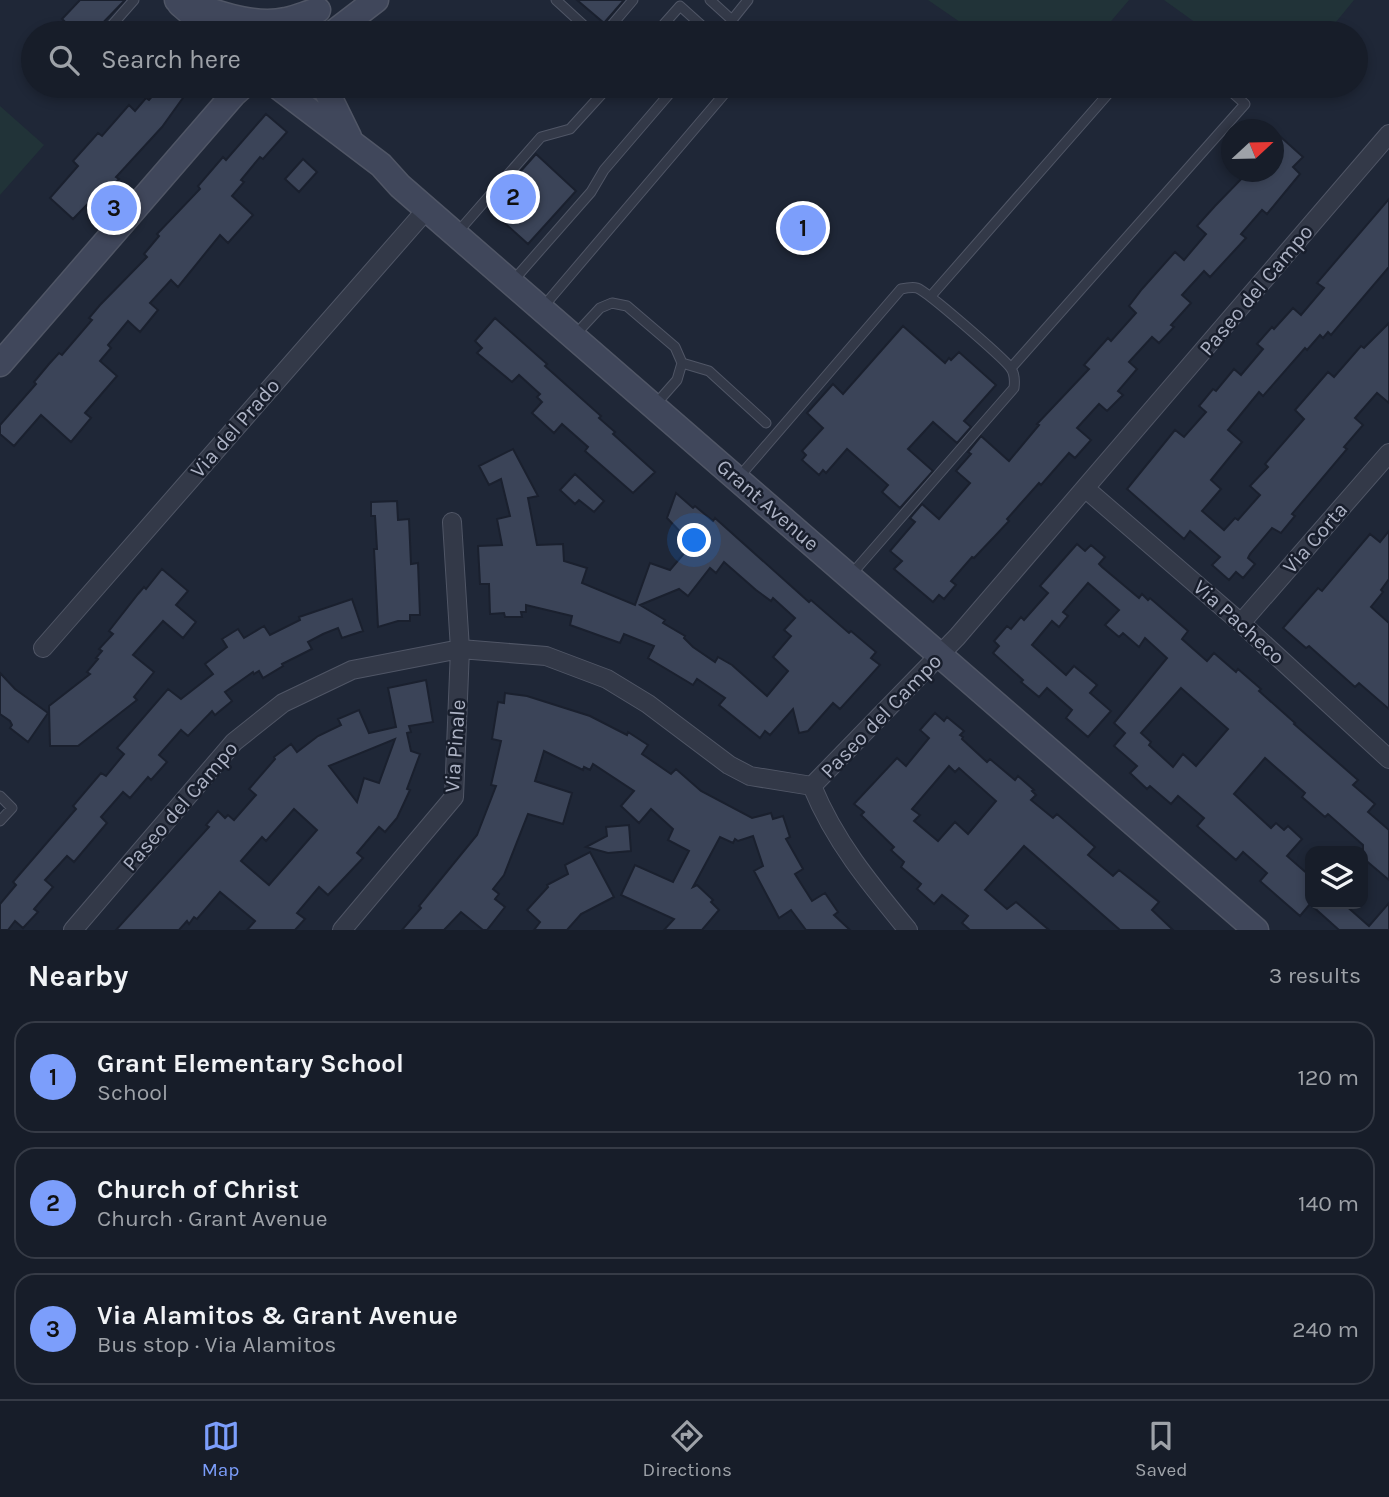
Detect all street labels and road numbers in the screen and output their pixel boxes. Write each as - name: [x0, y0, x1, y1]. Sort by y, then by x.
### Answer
- street label: Paseo del Campo: [1194, 220, 1318, 360]
- street label: Via del Prado: [185, 374, 285, 482]
- street label: Grant Avenue: [712, 454, 824, 556]
- street label: Via Corta: [1278, 498, 1352, 578]
- street label: Via Pacheco: [1188, 575, 1290, 669]
- street label: Paseo del Campo: [816, 649, 946, 783]
- street label: Via Pinale: [440, 699, 470, 793]
- street label: Paseo del Campo: [117, 736, 243, 876]

